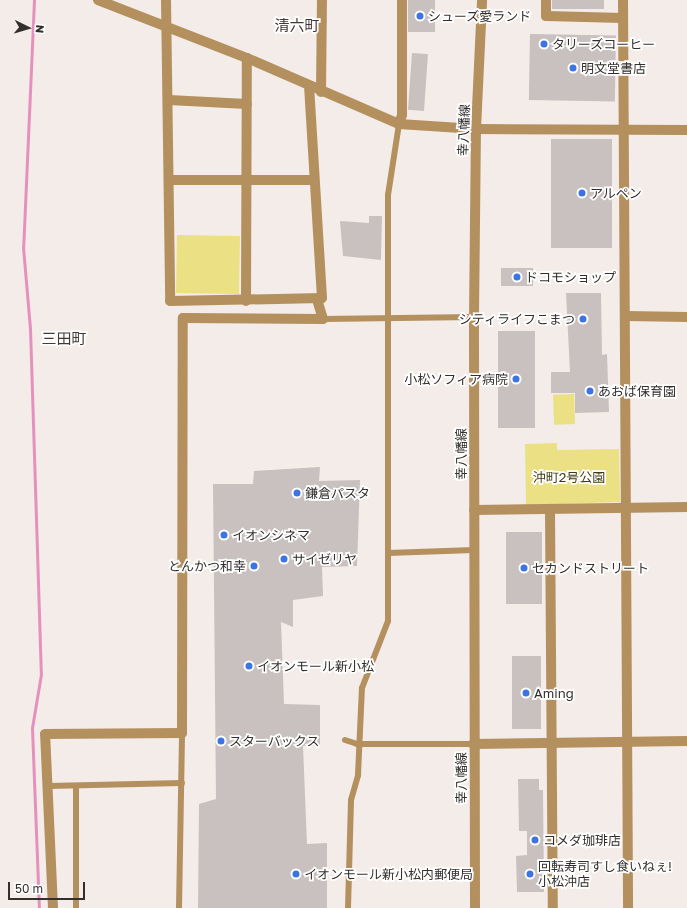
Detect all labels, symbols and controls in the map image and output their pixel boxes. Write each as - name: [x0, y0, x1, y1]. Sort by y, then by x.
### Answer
- north arrow: [8, 8, 48, 48]
- place label: シューズ愛ランド: [428, 8, 532, 24]
- marker: シューズ愛ランド: [415, 11, 425, 21]
- district label: 清六町: [275, 17, 319, 35]
- text: N: [34, 24, 47, 34]
- place label: タリーズコーヒー: [552, 36, 656, 52]
- marker: タリーズコーヒー: [539, 39, 549, 49]
- place label: 明文堂書店: [581, 60, 646, 76]
- marker: 明文堂書店: [568, 63, 578, 73]
- street label: 幸八幡線: [455, 104, 473, 156]
- place label: アルペン: [590, 185, 642, 201]
- marker: アルペン: [577, 188, 587, 198]
- place label: ドコモショップ: [525, 269, 616, 285]
- marker: ドコモショップ: [512, 272, 522, 282]
- place label: シティライフこまつ: [458, 311, 575, 327]
- marker: シティライフこまつ: [578, 314, 588, 324]
- district label: 三田町: [42, 330, 86, 348]
- place label: 小松ソフィア病院: [404, 371, 508, 387]
- marker: 小松ソフィア病院: [511, 374, 521, 384]
- place label: あおば保育園: [598, 383, 676, 399]
- marker: あおば保育園: [585, 386, 595, 396]
- street label: 幸八幡線: [453, 428, 469, 480]
- park label: 沖町2号公園: [533, 469, 605, 485]
- place label: 鎌倉パスタ: [305, 485, 370, 501]
- marker: 鎌倉パスタ: [292, 488, 302, 498]
- place label: イオンシネマ: [232, 527, 310, 543]
- marker: イオンシネマ: [219, 530, 229, 540]
- place label: サイゼリヤ: [292, 551, 357, 567]
- marker: サイゼリヤ: [279, 554, 289, 564]
- place label: とんかつ和幸: [168, 558, 246, 574]
- place label: セカンドストリート: [532, 560, 649, 576]
- marker: とんかつ和幸: [249, 561, 259, 571]
- marker: セカンドストリート: [519, 563, 529, 573]
- place label: イオンモール新小松: [257, 658, 374, 674]
- marker: イオンモール新小松: [244, 661, 254, 671]
- place label: Aming: [534, 685, 574, 701]
- marker: Aming: [521, 688, 531, 698]
- place label: スターバックス: [229, 733, 320, 749]
- marker: スターバックス: [216, 736, 226, 746]
- street label: 幸八幡線: [453, 752, 469, 804]
- place label: コメダ珈琲店: [543, 832, 621, 848]
- marker: コメダ珈琲店: [530, 835, 540, 845]
- place label: 回転寿司すし食いねぇ! 小松沖店: [538, 859, 672, 890]
- place label: イオンモール新小松内郵便局: [304, 866, 473, 882]
- marker: イオンモール新小松内郵便局: [291, 869, 301, 879]
- marker: 回転寿司すし食いねぇ! 小松沖店: [525, 869, 535, 879]
- scale bar: [10, 874, 87, 900]
- text: 50 m: [15, 881, 43, 896]

